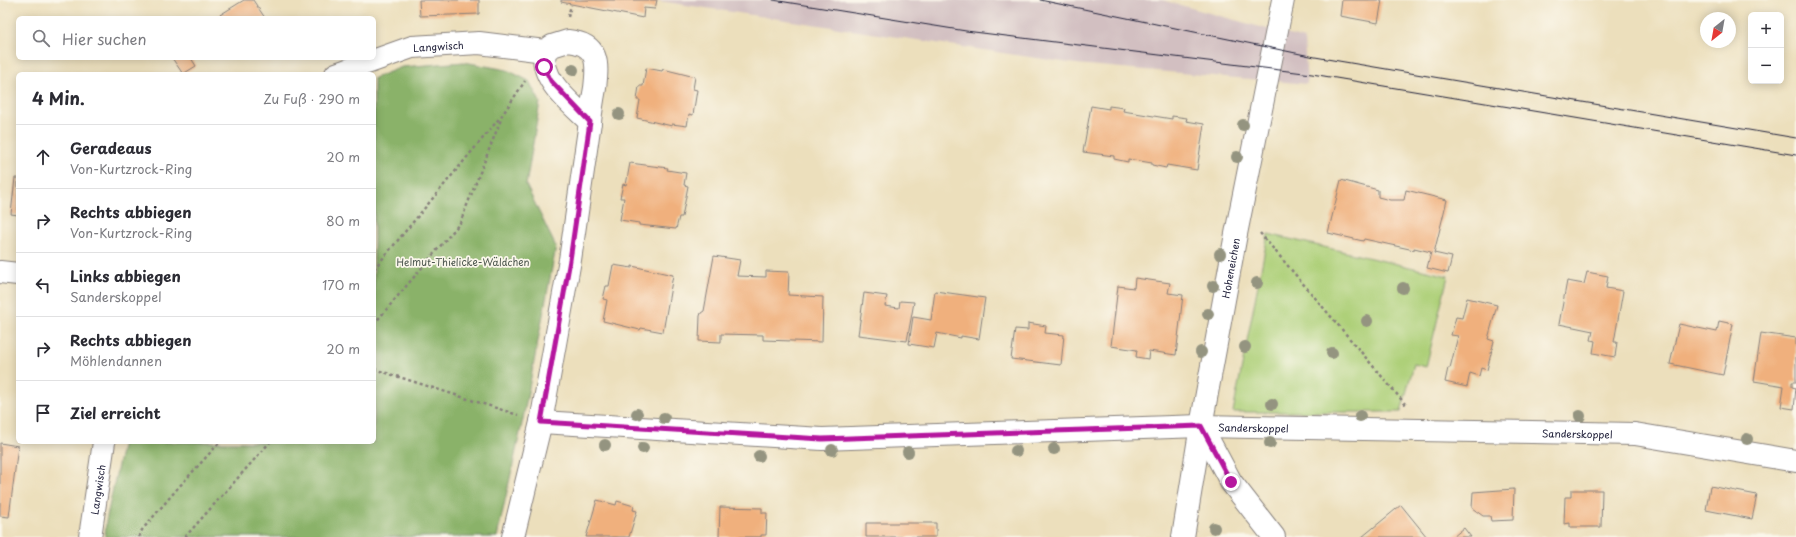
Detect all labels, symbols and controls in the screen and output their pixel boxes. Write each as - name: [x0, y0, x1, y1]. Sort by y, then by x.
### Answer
- north arrow: [1700, 12, 1736, 48]
- map controls: [1748, 12, 1784, 84]
- button: +: [1748, 12, 1784, 48]
- search box: [16, 16, 376, 60]
- icon: search: [30, 27, 52, 49]
- text: Hier suchen: [62, 27, 147, 50]
- street label: Langwisch: [413, 36, 464, 54]
- button: −: [1748, 48, 1784, 84]
- route start: [535, 58, 553, 76]
- text: 4 Min.: [32, 85, 85, 111]
- text: Zu Fuß · 290 m: [263, 89, 360, 108]
- text: Geradeaus: [70, 136, 152, 159]
- icon: ahead: [32, 146, 54, 168]
- text: 20 m: [326, 147, 360, 166]
- text: Von-Kurtzrock-Ring: [70, 159, 192, 178]
- text: Rechts abbiegen: [70, 200, 191, 223]
- icon: right: [32, 210, 54, 232]
- text: 80 m: [326, 211, 360, 230]
- text: Von-Kurtzrock-Ring: [70, 223, 192, 242]
- street label: Hoheneichen: [1217, 237, 1243, 299]
- park label: Helmut-Thielicke-Wäldchen: [396, 254, 530, 269]
- text: Links abbiegen: [70, 264, 181, 287]
- icon: left: [32, 274, 54, 296]
- text: 170 m: [322, 275, 360, 294]
- text: Sanderskoppel: [70, 287, 162, 306]
- text: Rechts abbiegen: [70, 328, 191, 351]
- icon: right: [32, 338, 54, 360]
- text: 20 m: [326, 339, 360, 358]
- text: Möhlendannen: [70, 351, 162, 370]
- text: Ziel erreicht: [70, 401, 161, 424]
- icon: arrive: [32, 402, 54, 424]
- street label: Sanderskoppel: [1218, 419, 1289, 435]
- street label: Sanderskoppel: [1542, 425, 1613, 441]
- street label: Langwisch: [86, 463, 108, 516]
- route end: [1222, 473, 1240, 491]

